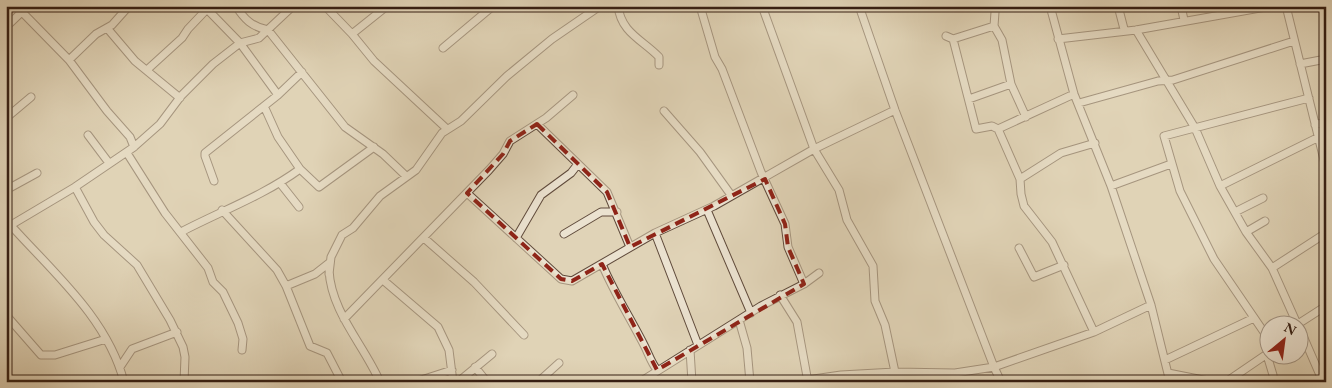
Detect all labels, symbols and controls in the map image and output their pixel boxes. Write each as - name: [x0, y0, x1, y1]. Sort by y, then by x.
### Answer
- north arrow: [1260, 316, 1310, 366]
- text: N: [1281, 318, 1300, 340]

